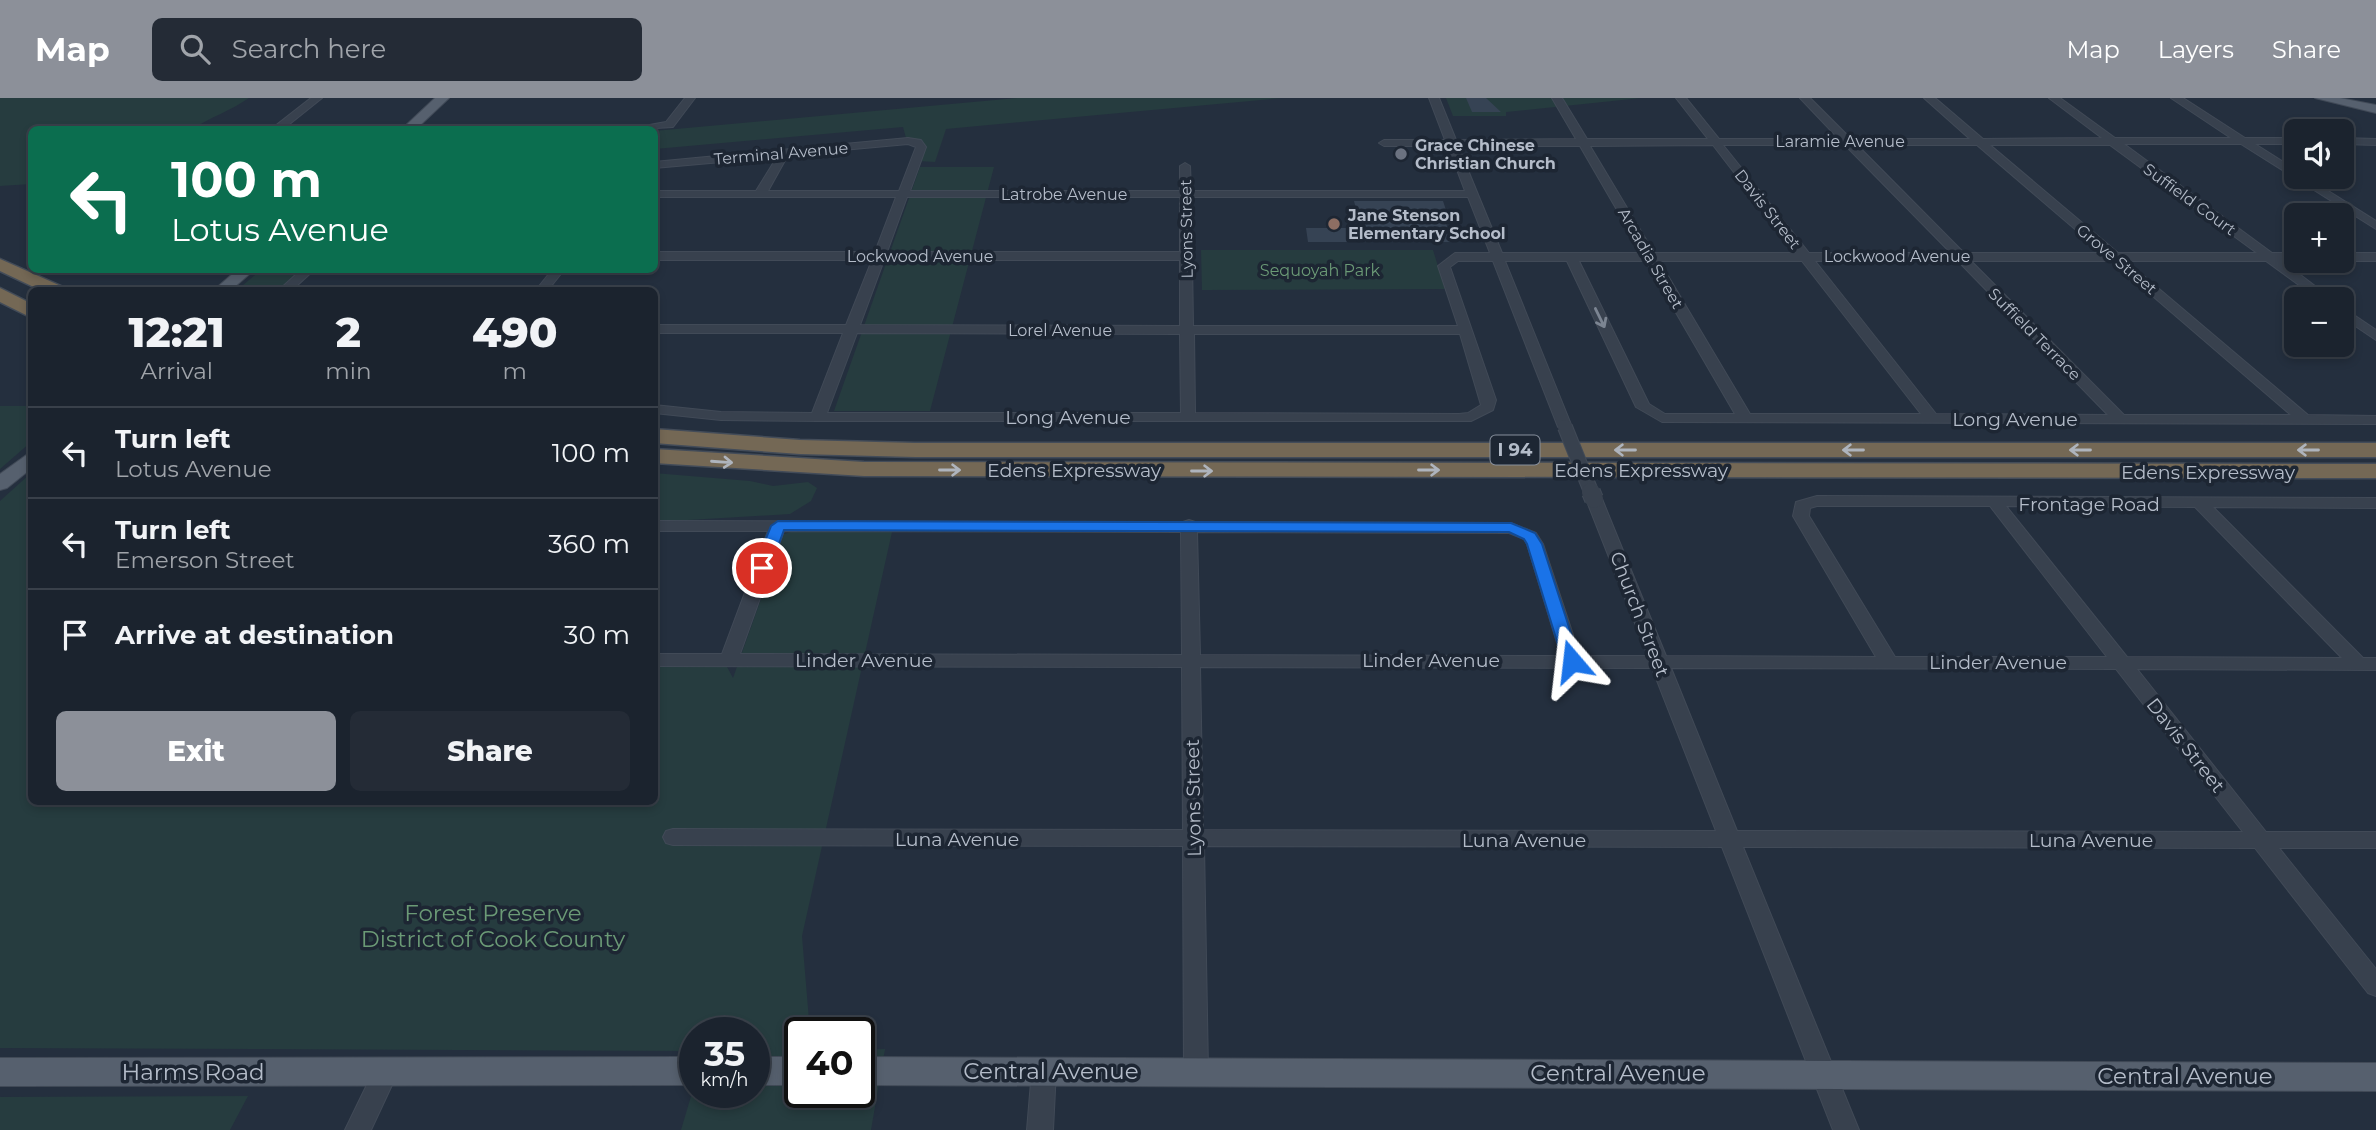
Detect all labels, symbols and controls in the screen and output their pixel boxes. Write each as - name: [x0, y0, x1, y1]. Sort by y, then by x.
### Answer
- search box: [152, 18, 642, 81]
- text: Map: [35, 29, 110, 69]
- icon: search: [176, 30, 214, 68]
- text: Search here: [232, 33, 386, 65]
- text: Map: [2066, 35, 2120, 64]
- text: Layers: [2158, 35, 2234, 64]
- text: Share: [2272, 35, 2341, 64]
- map controls: [2284, 119, 2354, 357]
- button: sound: [2284, 119, 2354, 189]
- street label: Laramie Avenue: [1775, 132, 1905, 151]
- place label: Grace Chinese Christian Church: [1415, 136, 1556, 173]
- street label: Terminal Avenue: [713, 138, 849, 169]
- marker: Grace Chinese Christian Church: [1393, 146, 1409, 162]
- text: 100 m: [171, 150, 322, 209]
- icon: left: [56, 154, 147, 245]
- street label: Suffield Court: [2140, 159, 2240, 240]
- street label: Davis Street: [1731, 166, 1805, 253]
- street label: Lyons Street: [1176, 179, 1197, 279]
- street label: Latrobe Avenue: [1001, 185, 1127, 204]
- button: +: [2284, 203, 2354, 273]
- street label: Arcadia Street: [1614, 204, 1687, 312]
- place label: Jane Stenson Elementary School: [1347, 206, 1506, 243]
- text: Lotus Avenue: [171, 210, 389, 249]
- marker: Jane Stenson Elementary School: [1326, 216, 1342, 232]
- street label: Grove Street: [2073, 220, 2161, 299]
- street label: Lockwood Avenue: [847, 247, 993, 266]
- street label: Lockwood Avenue: [1824, 247, 1970, 266]
- park label: Sequoyah Park: [1260, 261, 1381, 280]
- street label: Suffield Terrace: [1985, 284, 2085, 384]
- button: −: [2284, 287, 2354, 357]
- text: 12:21: [129, 306, 225, 358]
- text: 2: [336, 306, 361, 358]
- text: 490: [472, 306, 557, 358]
- one-way arrow: [1594, 307, 1607, 328]
- street label: Lorel Avenue: [1008, 321, 1112, 340]
- text: Arrival: [140, 357, 213, 385]
- text: min: [325, 357, 372, 385]
- text: m: [503, 357, 527, 385]
- street label: Long Avenue: [1005, 406, 1131, 429]
- street label: Long Avenue: [1952, 408, 2078, 431]
- text: Turn left: [115, 423, 231, 455]
- icon: left: [56, 434, 94, 472]
- road number: I 94: [1490, 436, 1540, 464]
- text: 100 m: [552, 437, 630, 469]
- one-way arrow: [1614, 443, 1637, 457]
- one-way arrow: [1842, 443, 1865, 457]
- one-way arrow: [2069, 443, 2092, 457]
- one-way arrow: [2297, 443, 2320, 457]
- text: Lotus Avenue: [115, 455, 272, 483]
- one-way arrow: [711, 455, 734, 468]
- street label: Edens Expressway: [987, 459, 1162, 482]
- street label: Edens Expressway: [1554, 459, 1729, 482]
- street label: Edens Expressway: [2121, 461, 2296, 484]
- one-way arrow: [938, 463, 961, 477]
- one-way arrow: [1418, 463, 1441, 477]
- one-way arrow: [1190, 464, 1213, 478]
- street label: Frontage Road: [2018, 493, 2160, 516]
- text: Turn left: [115, 514, 231, 546]
- icon: left: [56, 525, 94, 563]
- text: 360 m: [548, 528, 630, 560]
- pin: [732, 538, 792, 598]
- text: Emerson Street: [115, 546, 295, 574]
- street label: Church Street: [1605, 548, 1674, 680]
- icon: arrive: [743, 549, 781, 587]
- icon: arrive: [56, 616, 94, 654]
- text: Arrive at destination: [115, 619, 394, 651]
- text: 30 m: [564, 619, 630, 651]
- position arrow: [1535, 624, 1609, 698]
- street label: Linder Avenue: [795, 649, 933, 672]
- street label: Linder Avenue: [1362, 649, 1500, 672]
- street label: Linder Avenue: [1929, 651, 2067, 674]
- street label: Davis Street: [2142, 693, 2230, 797]
- button: Exit: [56, 711, 336, 791]
- button: Share: [350, 711, 630, 791]
- street label: Lyons Street: [1181, 739, 1206, 857]
- street label: Luna Avenue: [895, 828, 1019, 851]
- street label: Luna Avenue: [1462, 829, 1586, 852]
- street label: Luna Avenue: [2029, 829, 2153, 852]
- park label: Forest Preserve District of Cook County: [361, 899, 626, 953]
- speed limit sign: 40: [784, 1017, 875, 1108]
- text: 35: [704, 1032, 745, 1075]
- street label: Central Avenue: [963, 1057, 1139, 1085]
- street label: Harms Road: [121, 1058, 265, 1086]
- street label: Central Avenue: [1530, 1059, 1706, 1087]
- street label: Central Avenue: [2097, 1062, 2273, 1090]
- text: km/h: [700, 1069, 749, 1091]

